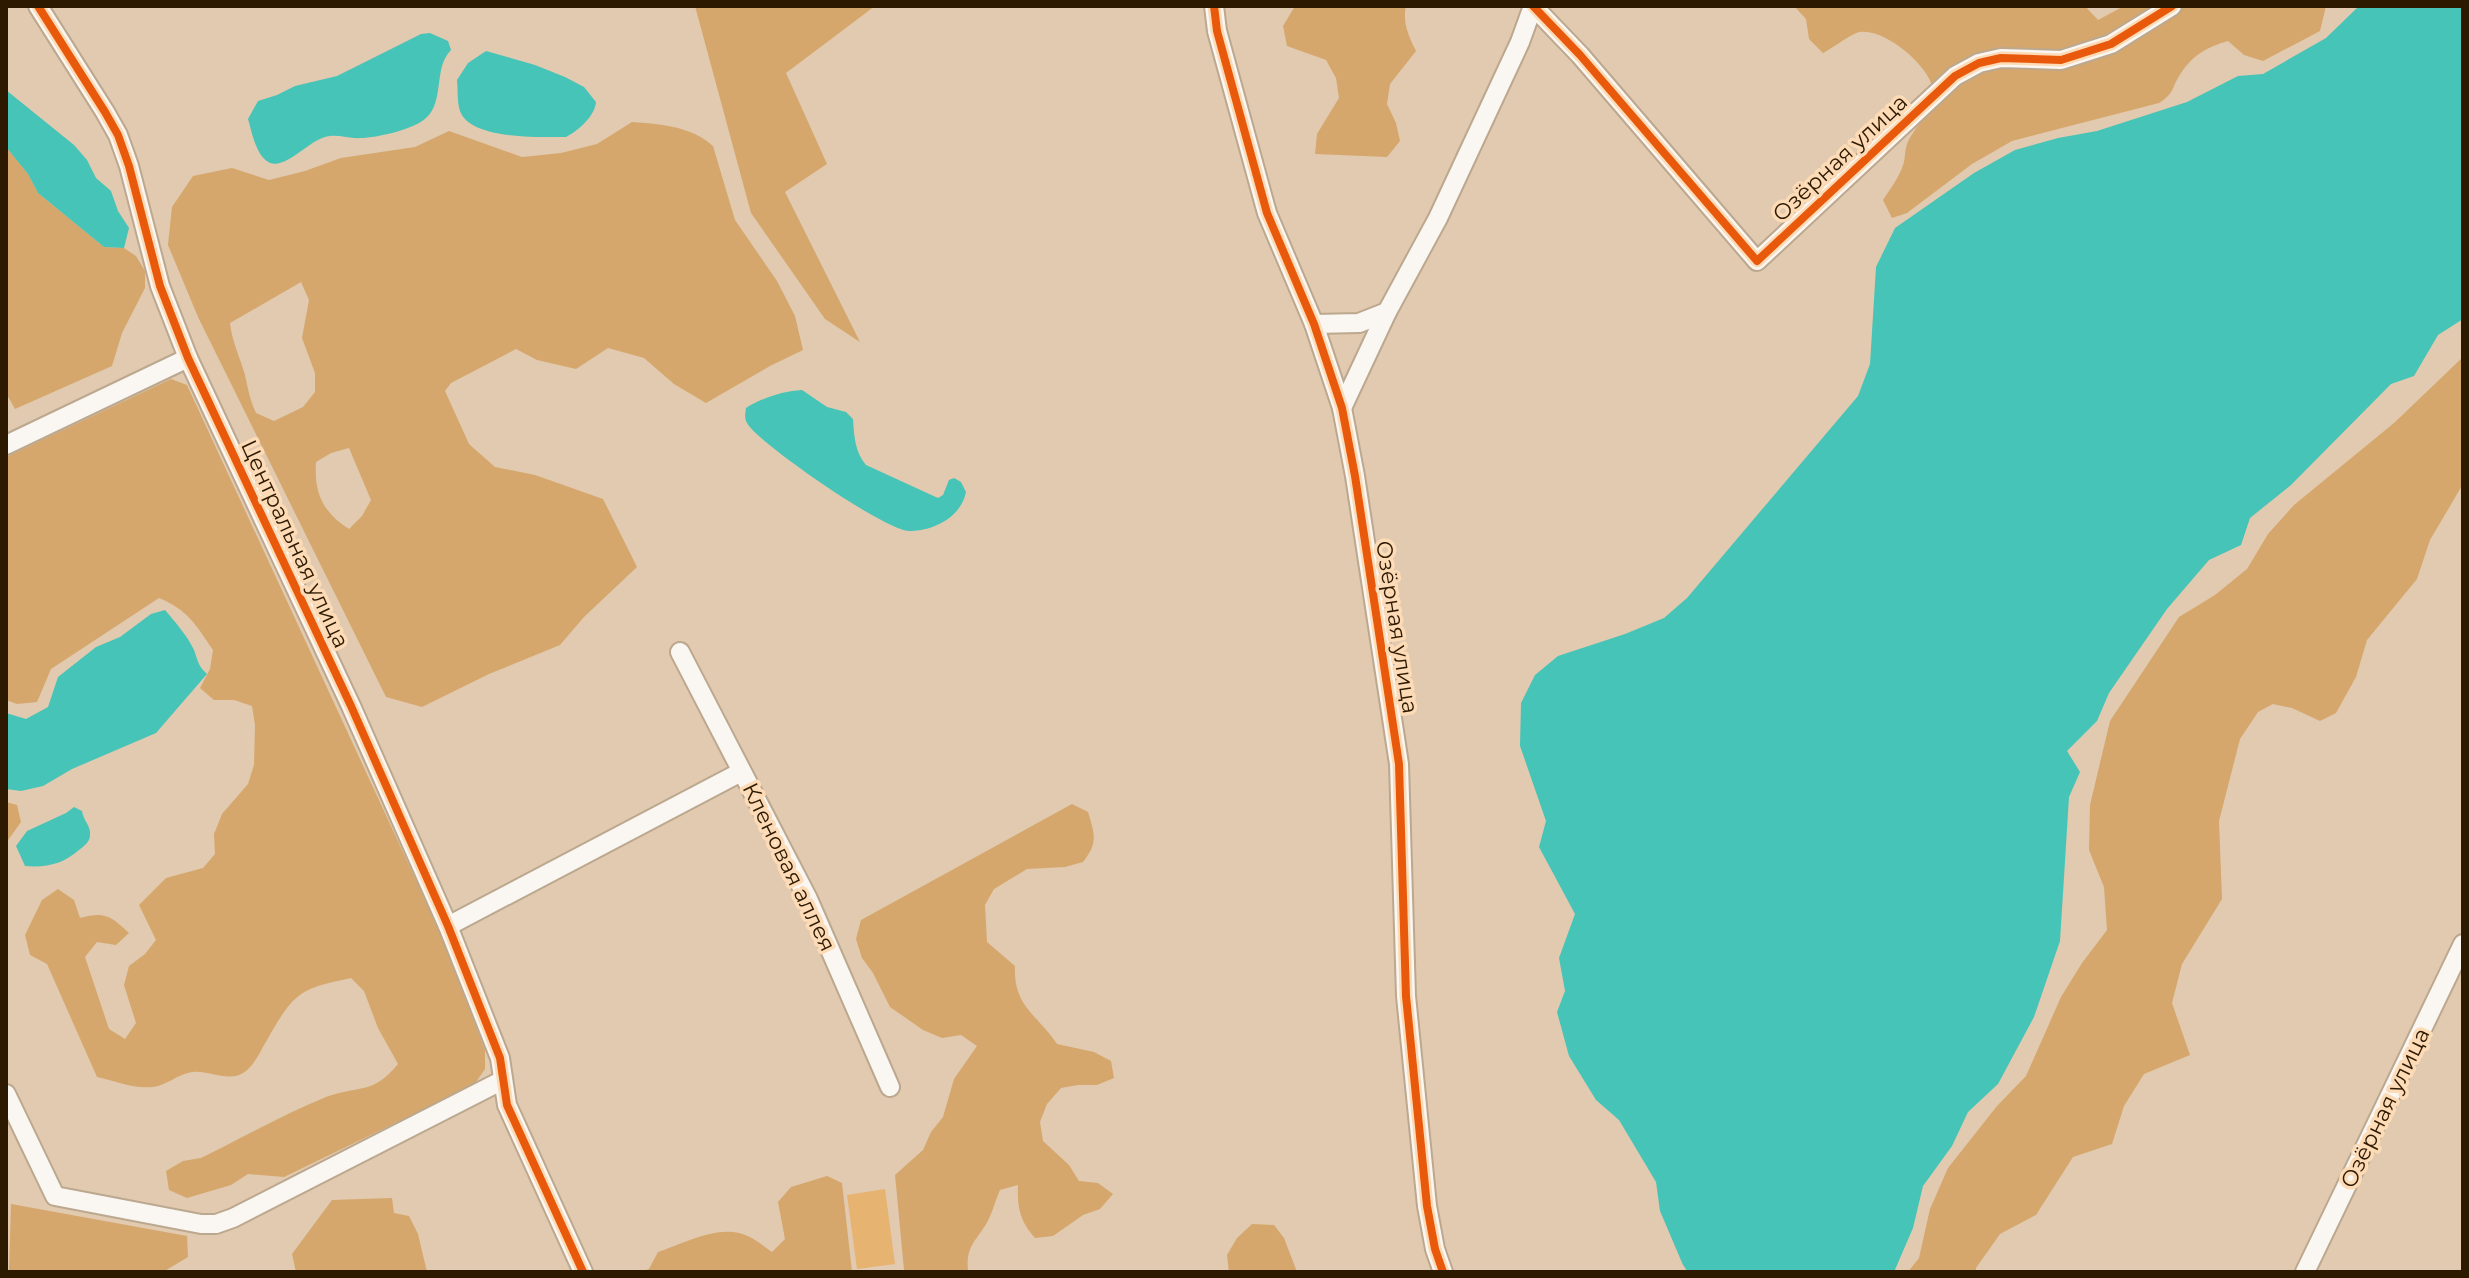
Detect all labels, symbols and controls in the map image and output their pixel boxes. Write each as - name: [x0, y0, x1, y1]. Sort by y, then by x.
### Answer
- street label: Озёрная улица: [1767, 89, 1913, 227]
- street label: Центральная улица: [235, 436, 355, 652]
- street label: Озёрная улица: [1370, 539, 1424, 715]
- street label: Кленовая аллея: [737, 778, 841, 956]
- street label: Озёрная улица: [2335, 1024, 2435, 1192]

